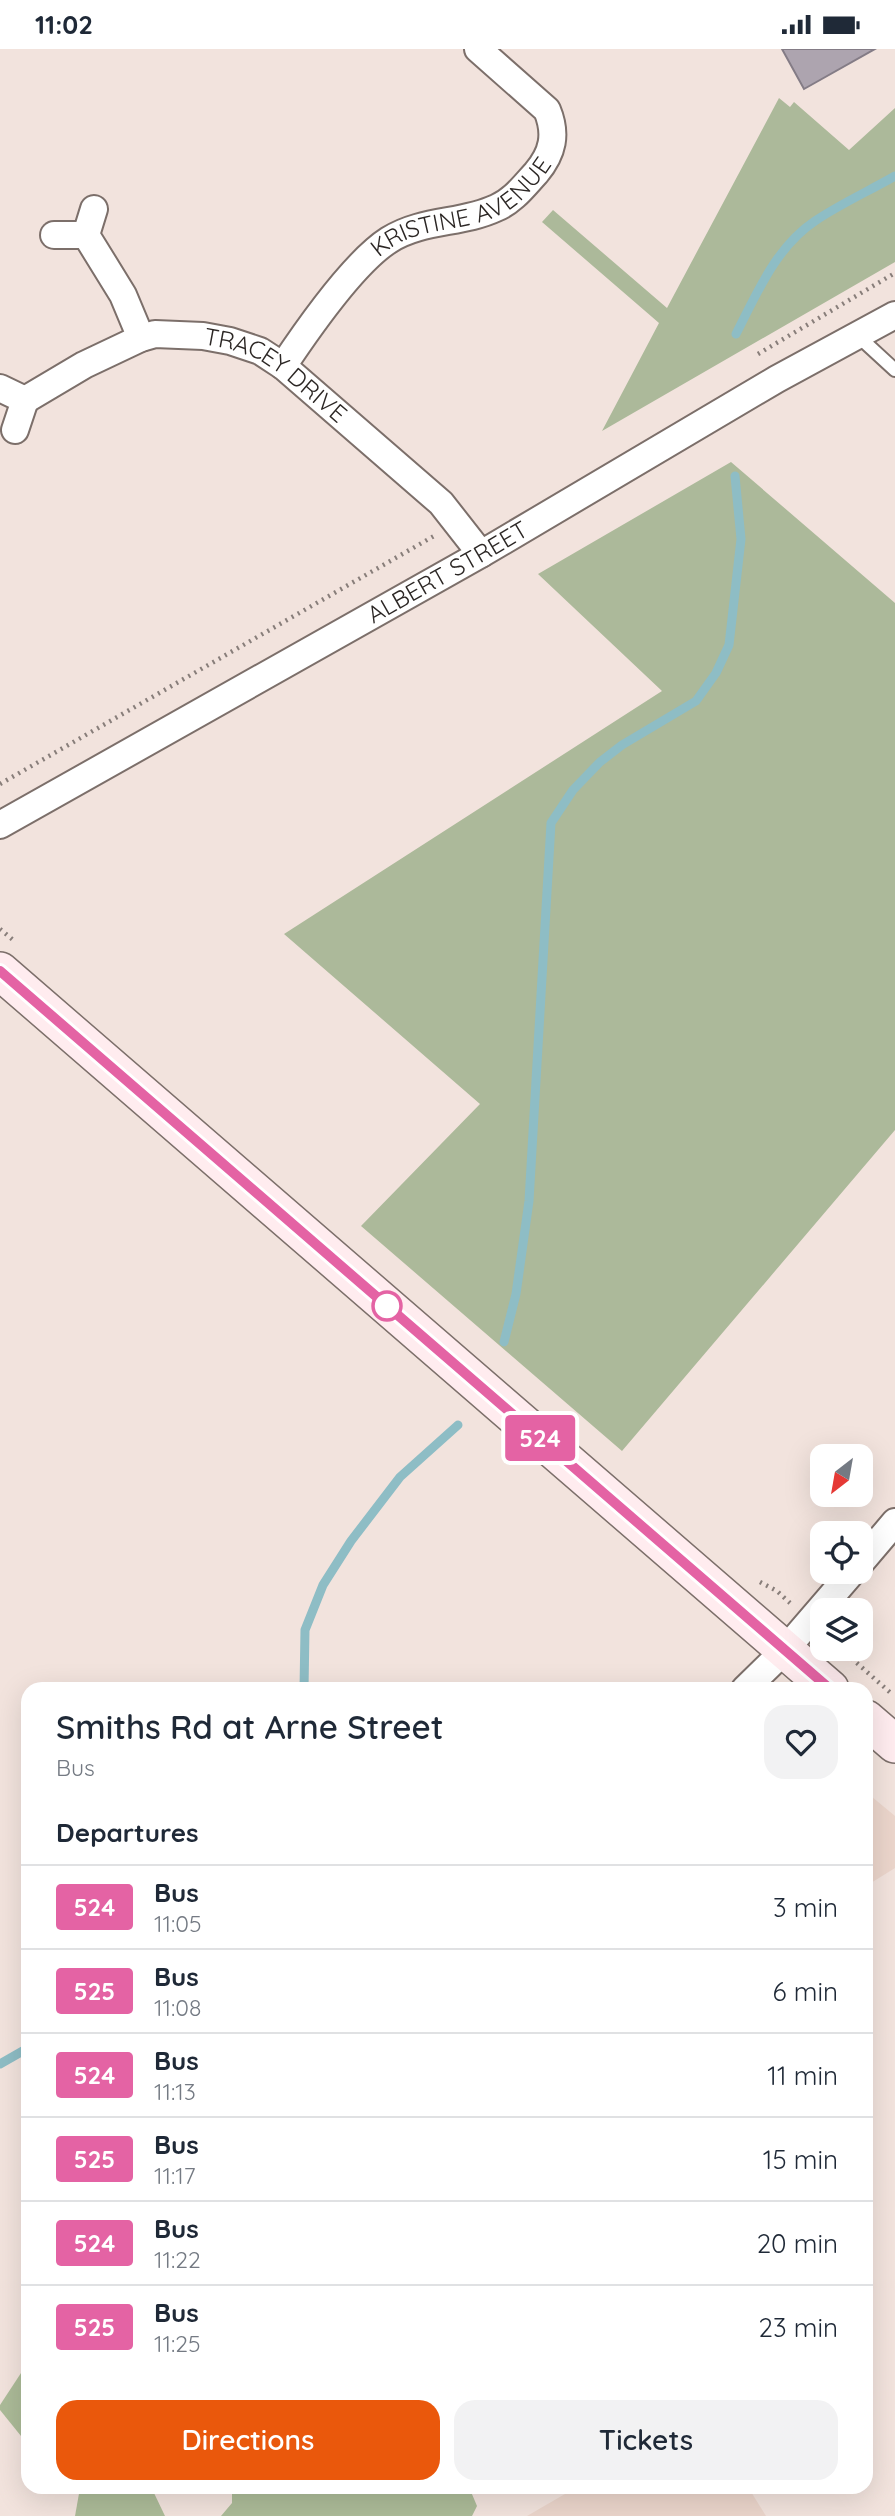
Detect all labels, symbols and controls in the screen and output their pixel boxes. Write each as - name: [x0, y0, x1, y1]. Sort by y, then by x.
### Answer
- text: 11:02: [35, 8, 93, 41]
- street label: KRISTINE AVENUE: [364, 151, 557, 262]
- street label: TRACEY DRIVE: [202, 321, 353, 429]
- street label: ALBERT STREET: [361, 514, 533, 629]
- unlabelled marker: [372, 1291, 402, 1321]
- line badge: 524: [500, 1415, 580, 1461]
- text: 524: [519, 1423, 561, 1453]
- north arrow: [810, 1444, 873, 1507]
- map controls: [810, 1444, 873, 1661]
- button: locate: [810, 1521, 873, 1584]
- button: layers: [810, 1598, 873, 1661]
- button: heart: [764, 1705, 838, 1779]
- text: Smiths Rd at Arne Street: [56, 1706, 444, 1747]
- text: Bus: [56, 1753, 95, 1782]
- text: Departures: [56, 1816, 199, 1849]
- text: Bus: [154, 1876, 199, 1909]
- text: 3 min: [773, 1891, 838, 1924]
- text: 524: [74, 1892, 115, 1922]
- text: 11:05: [154, 1909, 202, 1938]
- text: Bus: [154, 1960, 199, 1993]
- text: 6 min: [773, 1975, 838, 2008]
- text: 525: [74, 1976, 115, 2006]
- text: 11:08: [154, 1993, 201, 2022]
- text: Bus: [154, 2044, 199, 2077]
- text: 11 min: [767, 2059, 838, 2092]
- text: 524: [74, 2060, 115, 2090]
- text: 11:13: [154, 2077, 196, 2106]
- text: Bus: [154, 2128, 199, 2161]
- text: 15 min: [763, 2143, 838, 2176]
- text: 525: [74, 2144, 115, 2174]
- text: 11:17: [154, 2161, 196, 2190]
- text: Bus: [154, 2212, 199, 2245]
- text: 20 min: [757, 2227, 838, 2260]
- text: 524: [74, 2228, 115, 2258]
- text: 11:22: [154, 2245, 201, 2274]
- text: Bus: [154, 2296, 199, 2329]
- text: 23 min: [759, 2311, 838, 2344]
- text: 525: [74, 2312, 115, 2342]
- text: 11:25: [154, 2329, 201, 2358]
- button: Directions: [56, 2400, 440, 2480]
- button: Tickets: [454, 2400, 838, 2480]

